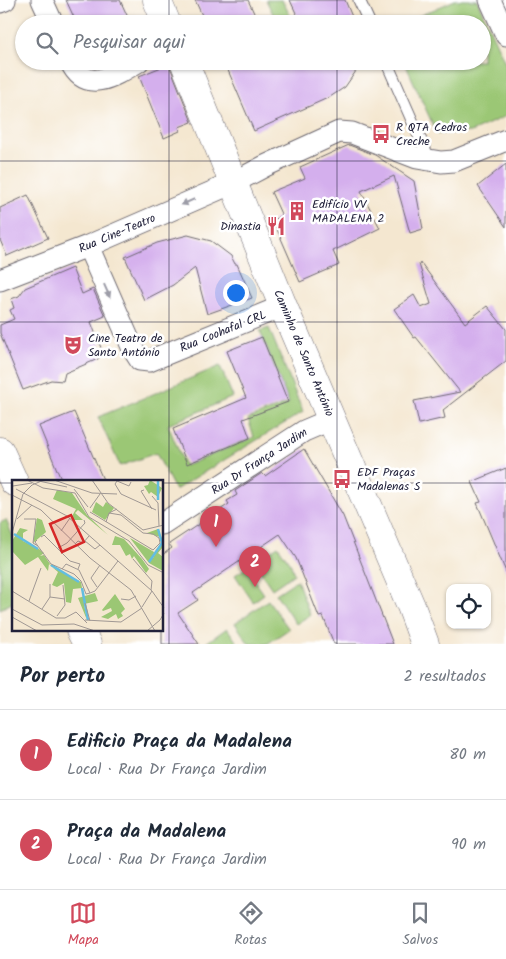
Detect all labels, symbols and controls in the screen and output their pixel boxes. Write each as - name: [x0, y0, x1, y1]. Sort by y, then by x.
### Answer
- search box: [15, 15, 491, 70]
- text: Pesquisar aqui: [73, 28, 185, 58]
- icon: search: [33, 29, 61, 57]
- place label: R QTA Cedros Creche: [396, 118, 467, 151]
- bus stop icon: R QTA Cedros Creche: [370, 123, 392, 145]
- place label: Edifício VV MADALENA 2: [312, 195, 385, 228]
- one-way arrow: [181, 199, 195, 207]
- building icon: Edifício VV MADALENA 2: [286, 200, 308, 222]
- street label: Rua Cine-Teatro: [76, 209, 159, 258]
- restaurant icon: Dinastia: [265, 215, 287, 237]
- place label: Dinastia: [220, 217, 261, 236]
- your location: [223, 280, 249, 306]
- one-way arrow: [104, 284, 112, 298]
- street label: Caminho de Santo António: [268, 287, 339, 420]
- street label: Rua Coohafal CRL: [177, 305, 269, 358]
- place label: Cine Teatro de Santo António: [88, 329, 163, 362]
- theatre icon: Cine Teatro de Santo António: [62, 334, 84, 356]
- street label: Rua Dr França Jardim: [207, 423, 312, 500]
- place label: EDF Praças Madalenas S: [357, 463, 421, 496]
- bus stop icon: EDF Praças Madalenas S: [331, 468, 353, 490]
- inset map: [12, 480, 164, 632]
- pin: 1: [200, 506, 232, 547]
- pin: 2: [239, 546, 271, 587]
- map controls: [446, 584, 491, 629]
- button: locate: [446, 584, 491, 629]
- text: Por perto: [20, 660, 105, 693]
- text: 2 resultados: [404, 664, 486, 689]
- text: Edificio Praça da Madalena: [67, 727, 292, 757]
- text: 1: [34, 742, 38, 767]
- text: 80 m: [449, 742, 486, 767]
- text: Local · Rua Dr França Jardim: [67, 757, 267, 782]
- text: Praça da Madalena: [67, 817, 226, 847]
- text: 2: [31, 832, 41, 857]
- text: 90 m: [451, 832, 486, 857]
- text: Local · Rua Dr França Jardim: [67, 847, 267, 872]
- tab: Mapa: [68, 899, 99, 951]
- tab: Rotas: [234, 899, 267, 951]
- tab: Salvos: [402, 899, 438, 951]

